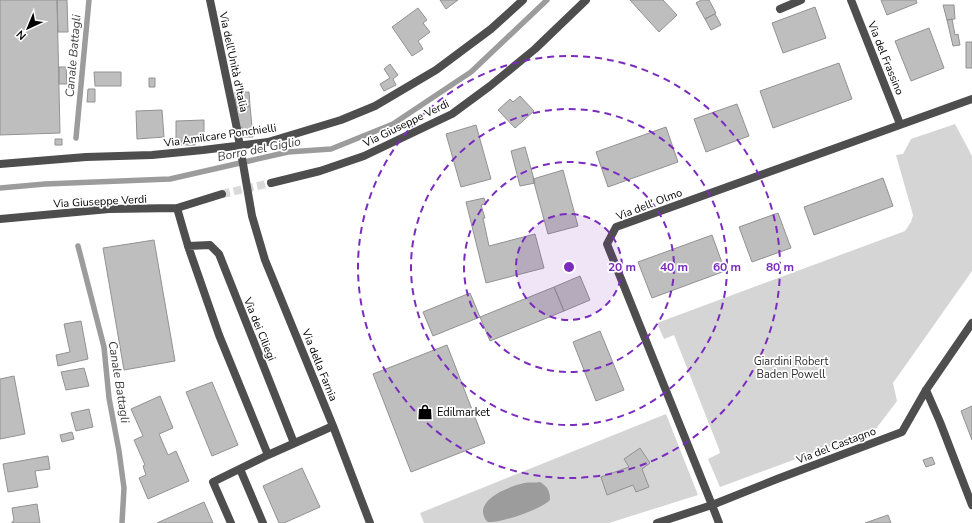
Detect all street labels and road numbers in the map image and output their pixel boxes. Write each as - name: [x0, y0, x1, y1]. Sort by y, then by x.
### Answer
- street label: Via dell'Unità d'Italia: [215, 10, 251, 114]
- street label: Via del Frassino: [864, 18, 907, 97]
- street label: Via Giuseppe Verdi: [360, 96, 452, 151]
- street label: Via Amilcare Ponchielli: [162, 120, 277, 151]
- street label: Via dell' Olmo: [613, 185, 684, 224]
- street label: Via Giuseppe Verdi: [52, 192, 147, 211]
- street label: Via dei Ciliegi: [240, 294, 279, 363]
- street label: Via della Farnia: [298, 326, 341, 404]
- street label: Via del Castagno: [793, 423, 878, 468]

